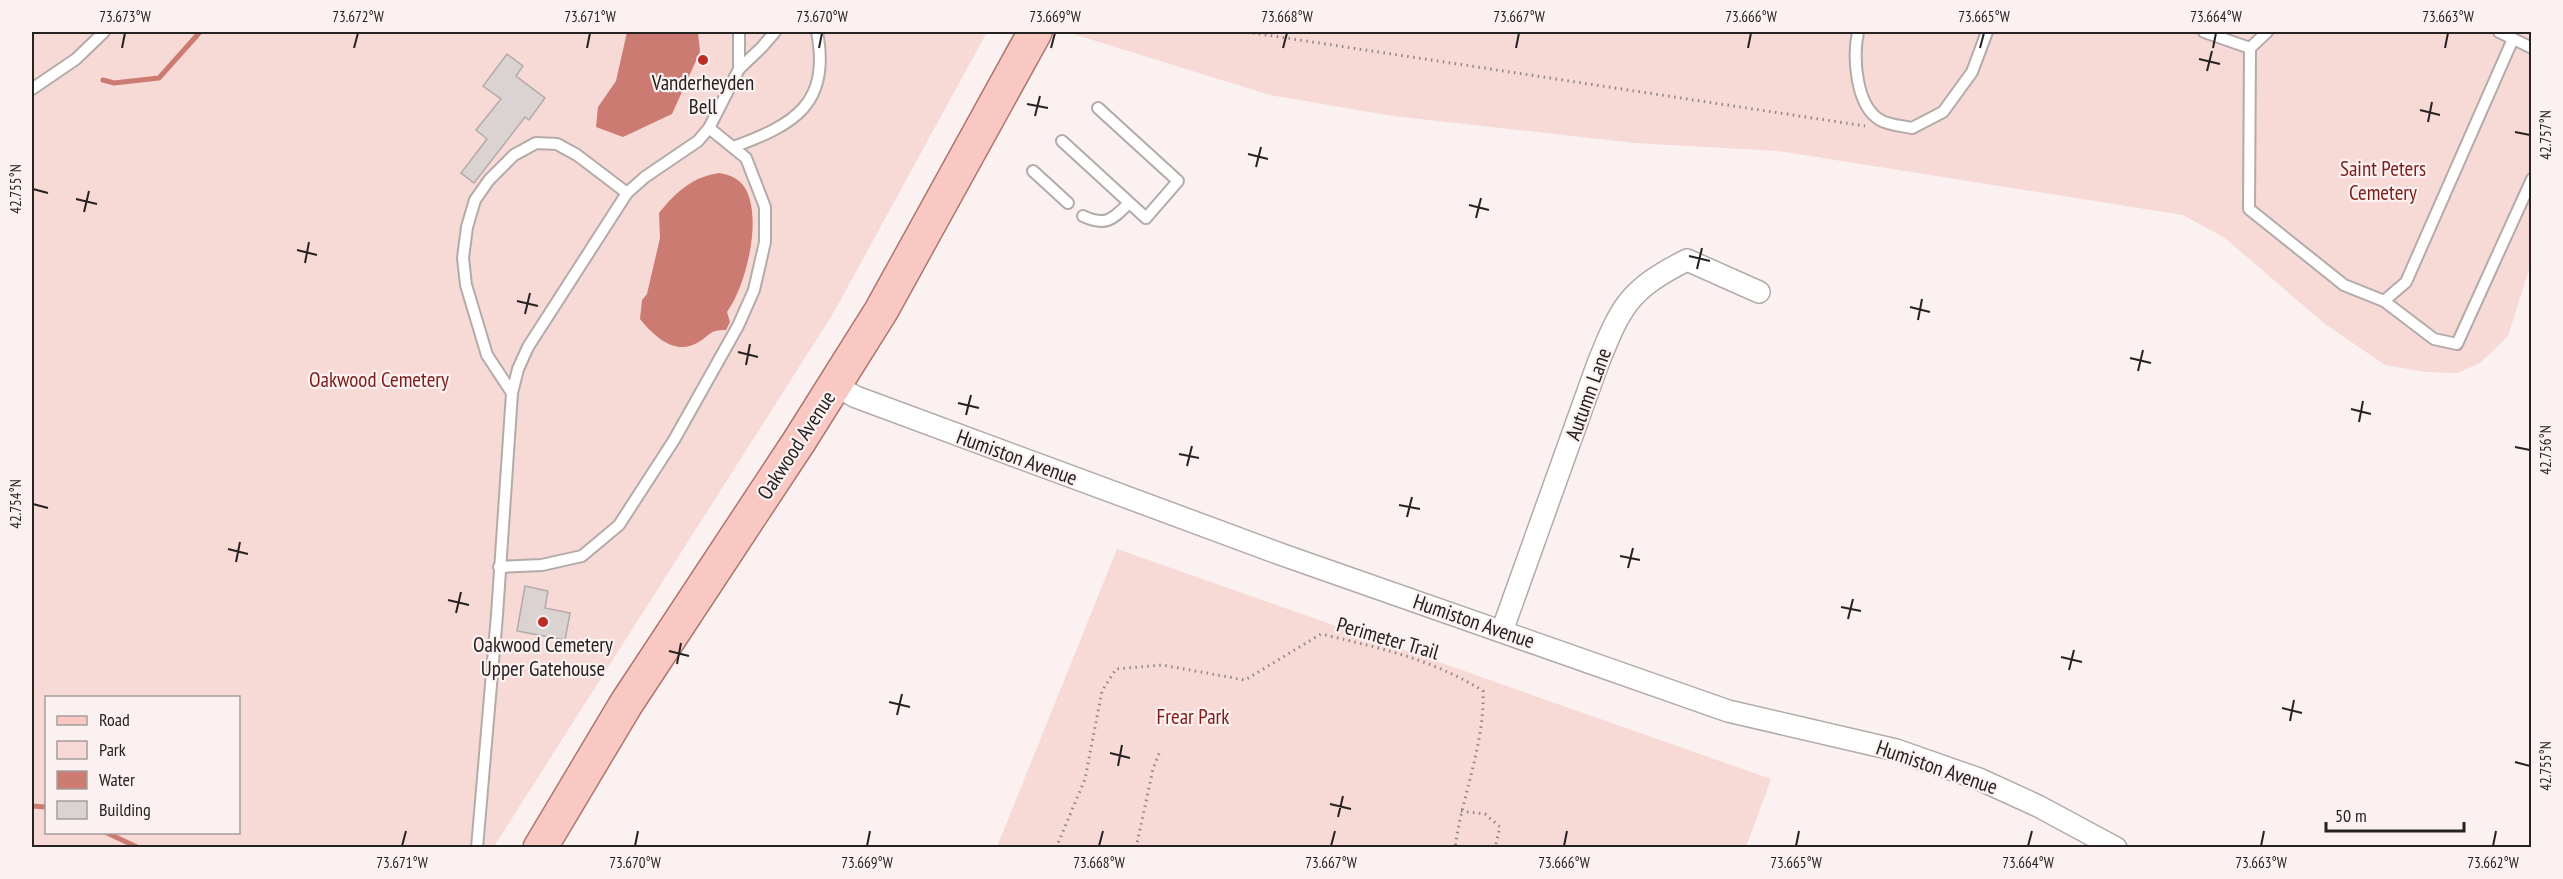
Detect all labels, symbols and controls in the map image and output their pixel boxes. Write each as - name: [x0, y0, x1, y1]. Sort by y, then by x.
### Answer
- text: 73.673°W: [99, 7, 151, 26]
- text: 73.672°W: [332, 7, 384, 26]
- text: 73.671°W: [564, 7, 616, 26]
- text: 73.670°W: [796, 7, 848, 26]
- text: 73.669°W: [1029, 7, 1081, 26]
- text: 73.668°W: [1261, 7, 1313, 26]
- text: 73.667°W: [1493, 7, 1545, 26]
- text: 73.666°W: [1725, 7, 1777, 26]
- text: 73.665°W: [1958, 7, 2010, 26]
- text: 73.664°W: [2190, 7, 2242, 26]
- text: 73.663°W: [2422, 7, 2474, 26]
- marker: Vanderheyden Bell: [696, 53, 710, 67]
- place label: Vanderheyden Bell: [651, 69, 754, 120]
- text: 42.757°N: [2536, 110, 2555, 160]
- park label: Saint Peters Cemetery: [2340, 155, 2426, 206]
- text: 42.755°N: [6, 164, 25, 214]
- street label: Autumn Lane: [1559, 344, 1617, 444]
- park label: Oakwood Cemetery: [309, 366, 449, 393]
- street label: Oakwood Avenue: [751, 385, 841, 505]
- street label: Humiston Avenue: [953, 423, 1081, 491]
- text: 42.756°N: [2536, 425, 2555, 475]
- text: 42.754°N: [6, 479, 25, 529]
- street label: Humiston Avenue: [1410, 588, 1538, 654]
- street label: Perimeter Trail: [1334, 611, 1442, 666]
- marker: Oakwood Cemetery Upper Gatehouse: [536, 615, 550, 629]
- place label: Oakwood Cemetery Upper Gatehouse: [473, 631, 613, 682]
- legend: [45, 696, 240, 834]
- park label: Frear Park: [1157, 703, 1229, 730]
- text: Road: [99, 708, 130, 731]
- street label: Humiston Avenue: [1873, 734, 2001, 800]
- text: Park: [99, 738, 126, 761]
- text: 42.755°N: [2536, 741, 2555, 791]
- text: Water: [99, 768, 135, 791]
- scale bar: [2326, 795, 2464, 833]
- text: Building: [99, 798, 151, 821]
- text: 50 m: [2335, 804, 2367, 827]
- text: 73.671°W: [376, 853, 428, 872]
- text: 73.670°W: [609, 853, 661, 872]
- text: 73.669°W: [841, 853, 893, 872]
- text: 73.668°W: [1073, 853, 1125, 872]
- text: 73.667°W: [1305, 853, 1357, 872]
- text: 73.666°W: [1538, 853, 1590, 872]
- text: 73.665°W: [1770, 853, 1822, 872]
- text: 73.664°W: [2002, 853, 2054, 872]
- text: 73.663°W: [2235, 853, 2287, 872]
- text: 73.662°W: [2467, 853, 2519, 872]

